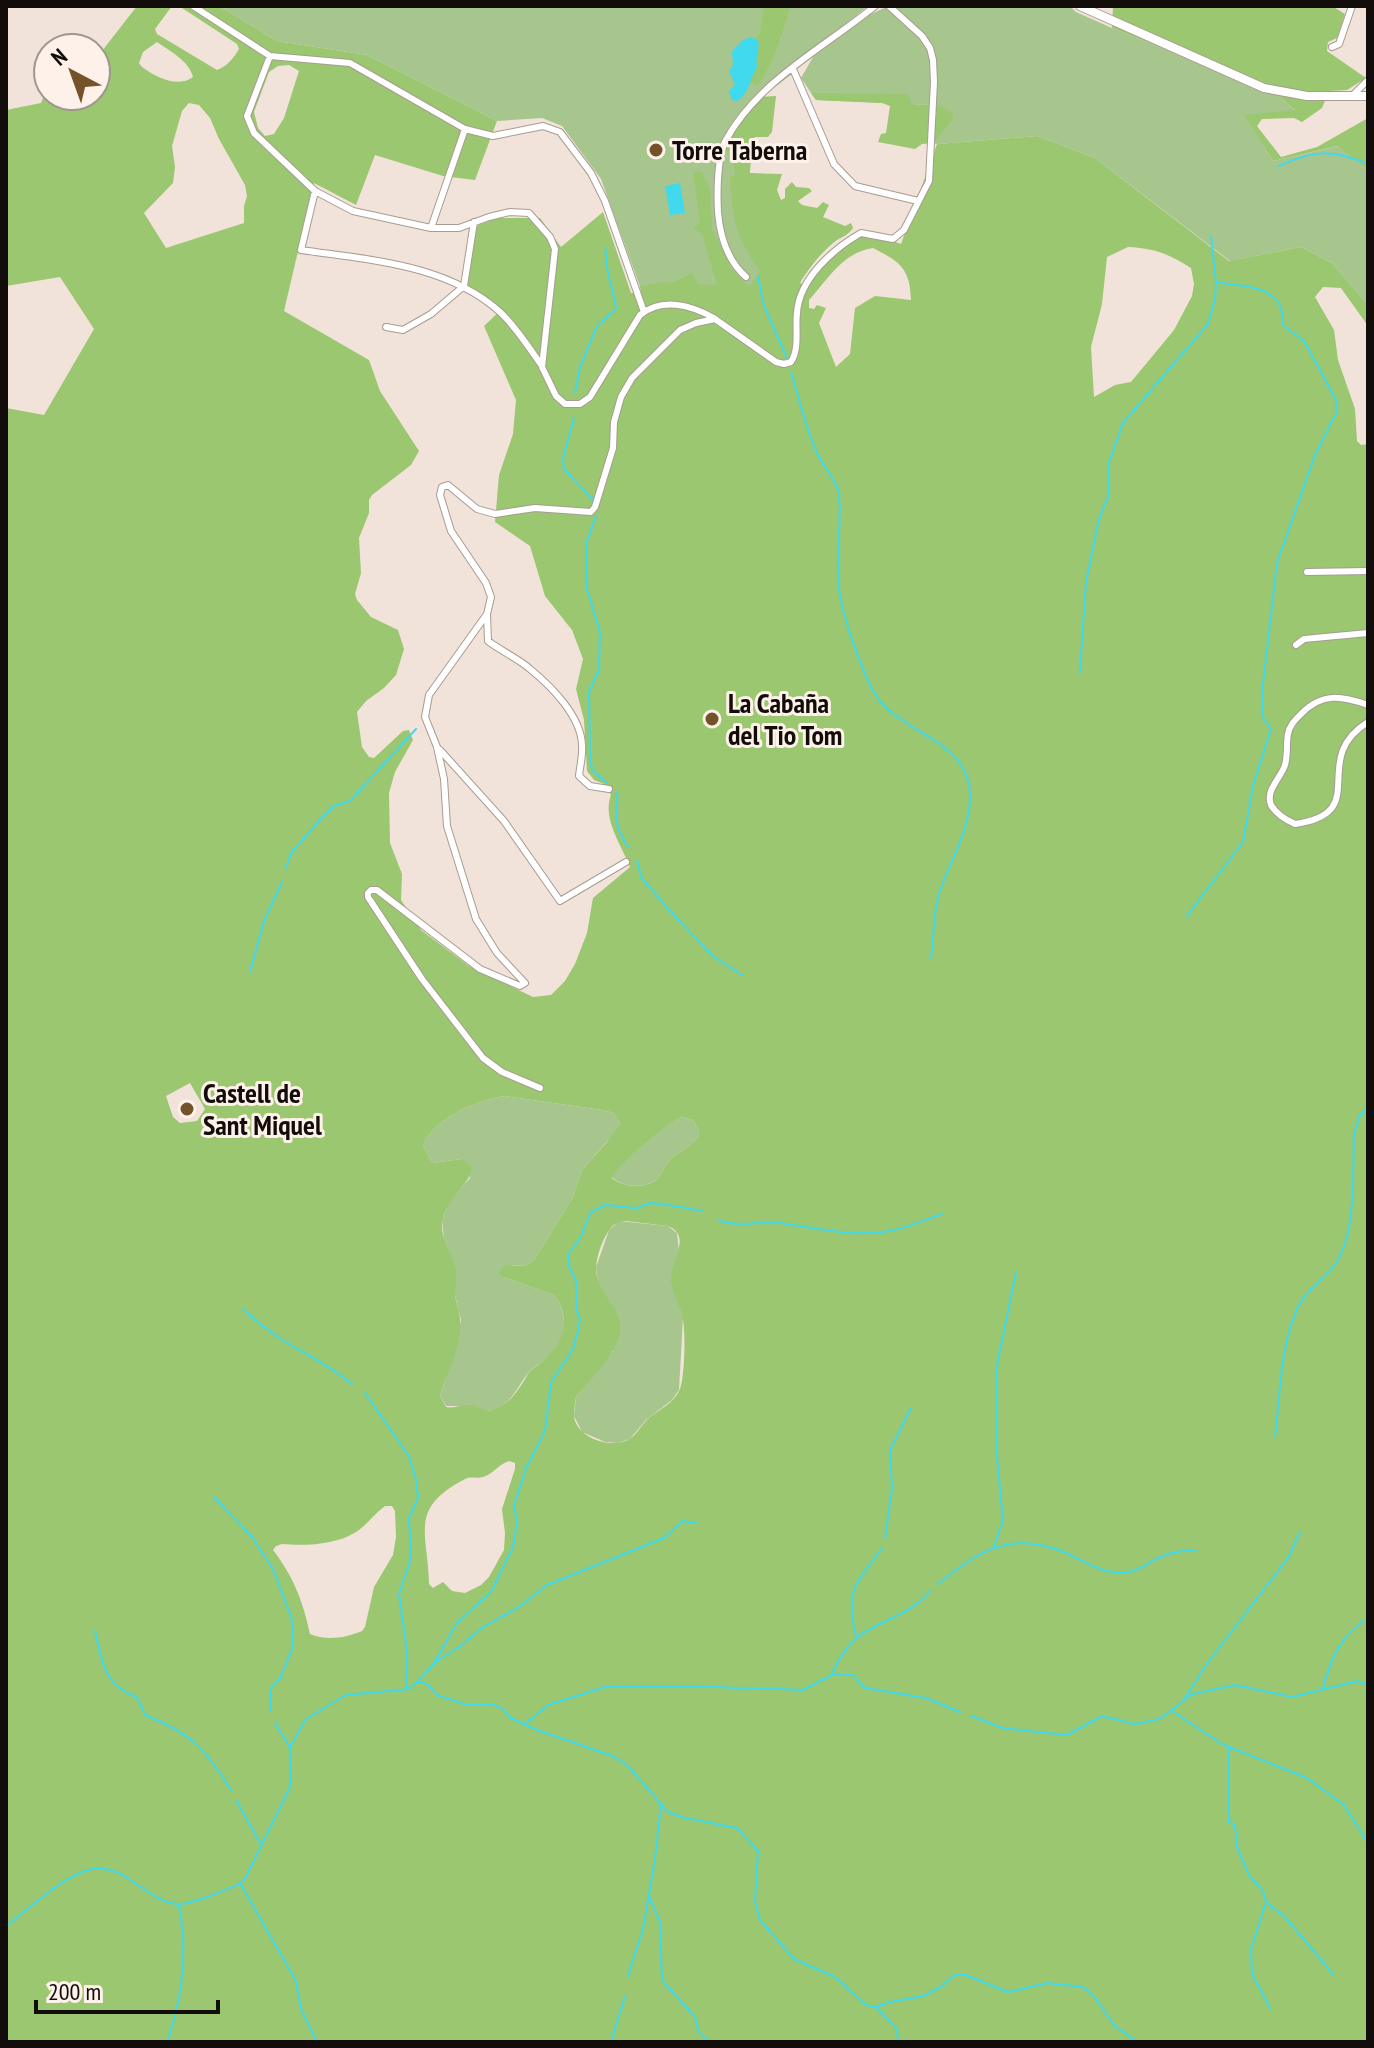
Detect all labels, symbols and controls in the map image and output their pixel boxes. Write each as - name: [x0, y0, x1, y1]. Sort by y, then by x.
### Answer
- north arrow: [32, 32, 112, 112]
- text: N: [45, 42, 73, 71]
- place label: Torre Taberna: [672, 131, 807, 168]
- marker: Torre Taberna: [647, 141, 665, 159]
- place label: La Cabaña del Tio Tom: [728, 684, 842, 753]
- marker: La Cabaña del Tio Tom: [703, 710, 721, 728]
- place label: Castell de Sant Miquel: [203, 1074, 322, 1143]
- marker: Castell de Sant Miquel: [178, 1100, 196, 1118]
- scale bar: [36, 1964, 218, 2014]
- text: 200 m: [48, 1976, 101, 2007]

